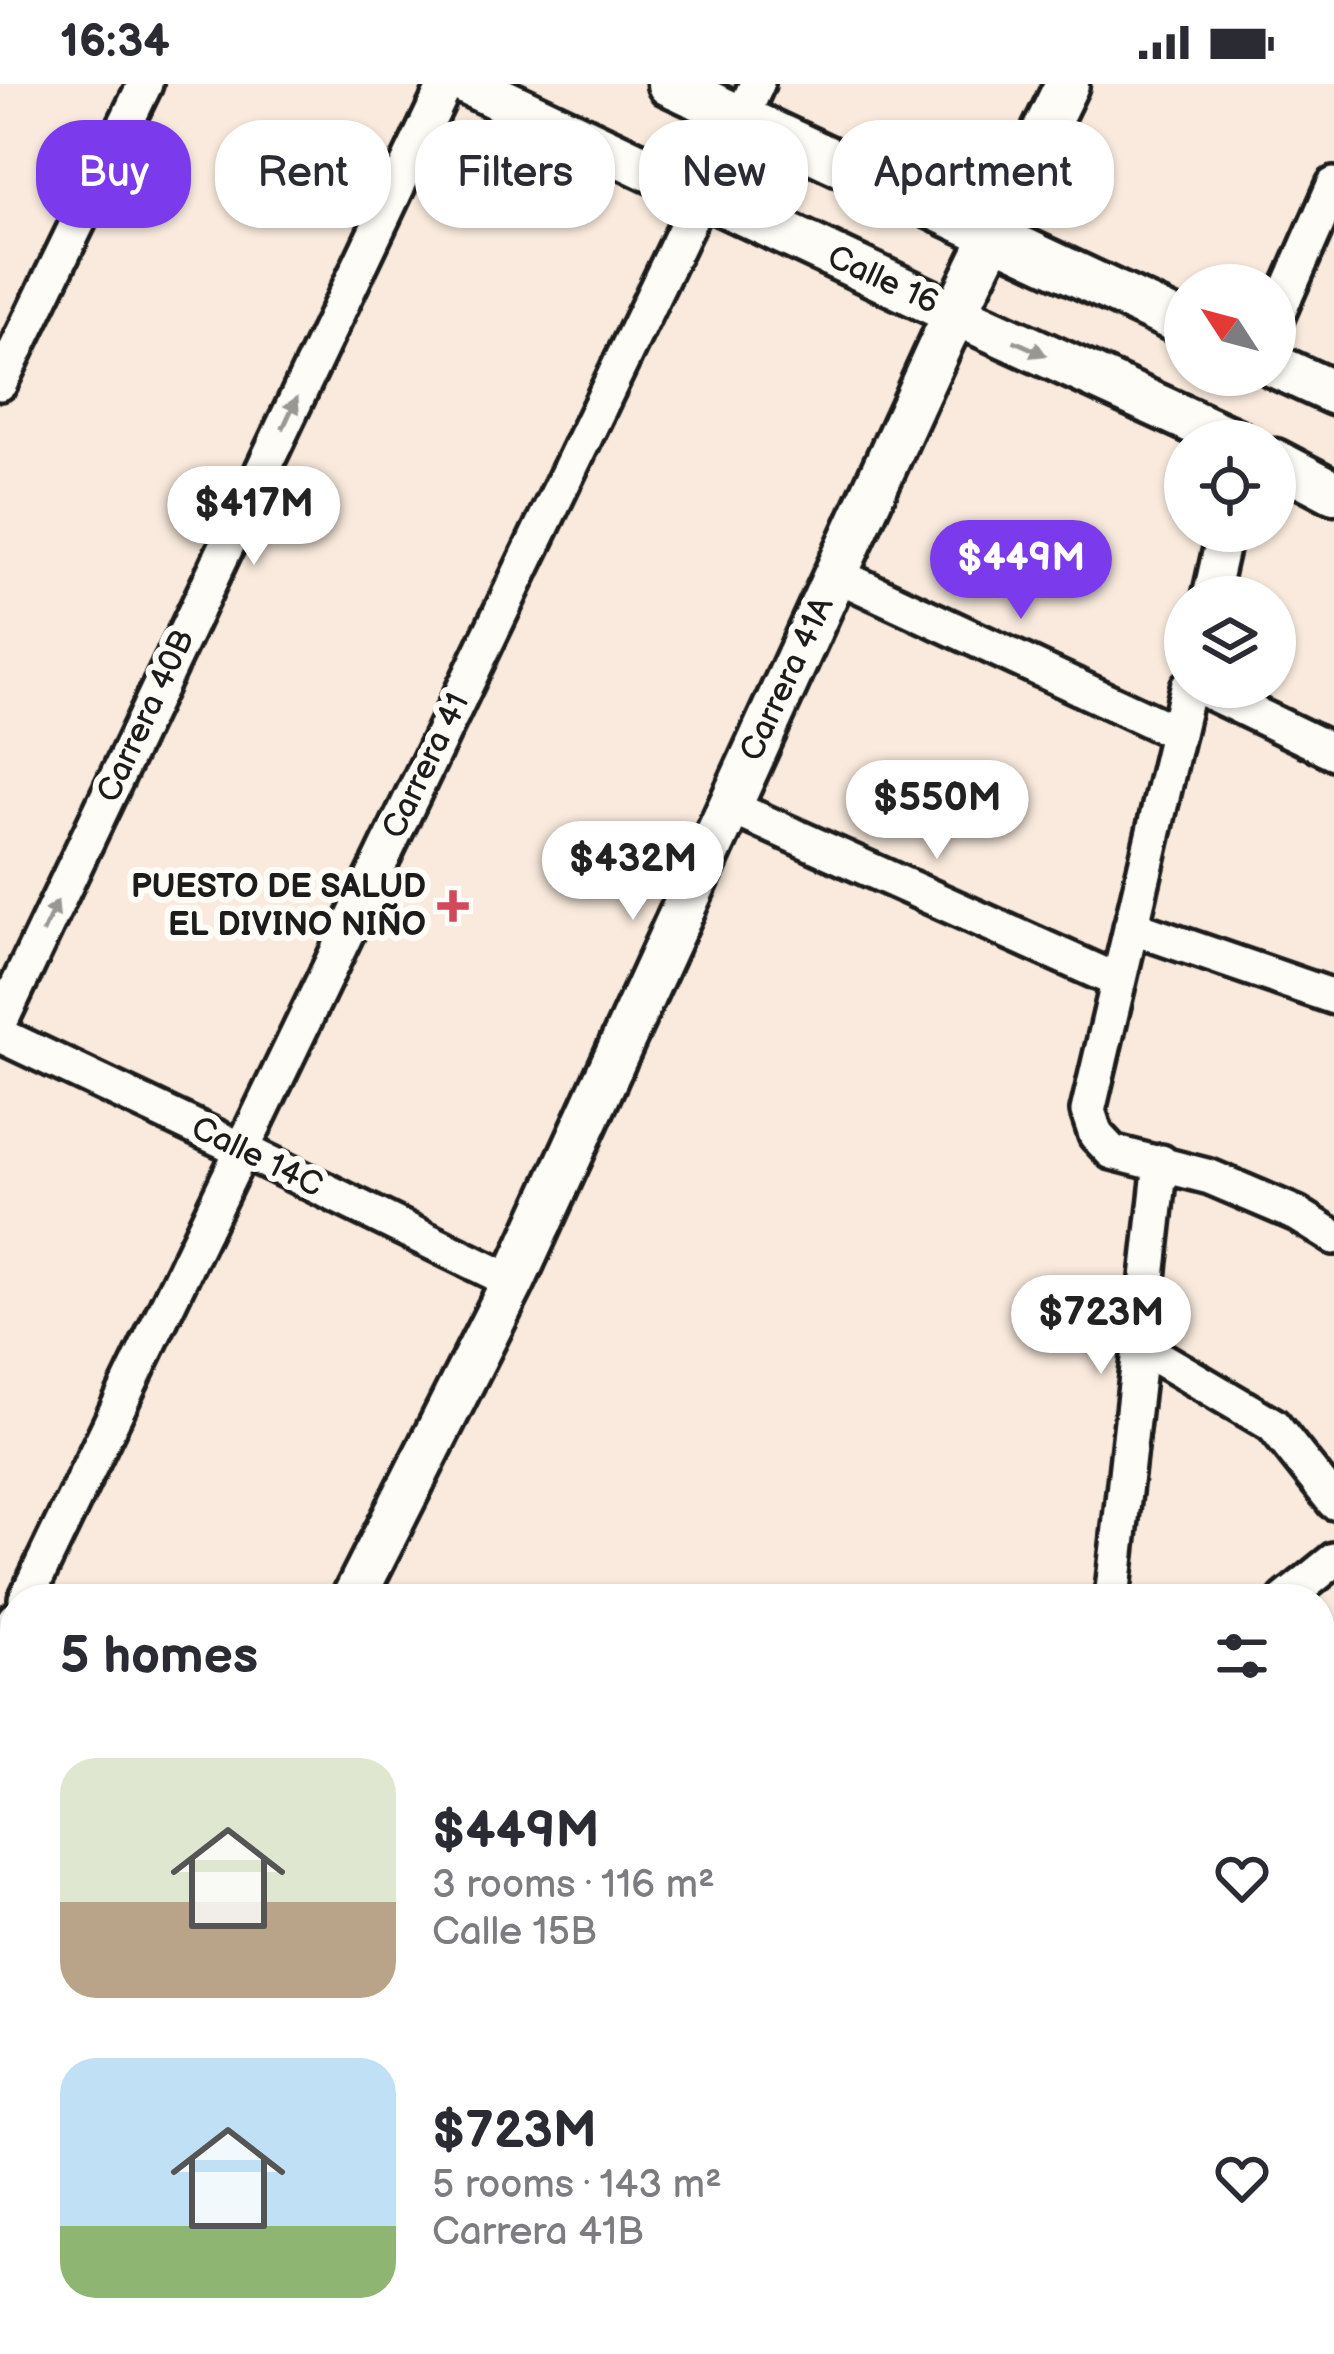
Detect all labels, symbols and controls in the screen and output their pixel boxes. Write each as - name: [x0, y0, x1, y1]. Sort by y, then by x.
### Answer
- text: 16:34: [60, 15, 170, 70]
- chip: Buy: [36, 120, 191, 228]
- chip: Rent: [215, 120, 391, 228]
- chip: Filters: [415, 120, 615, 228]
- chip: New: [639, 120, 808, 228]
- chip: Apartment: [832, 120, 1114, 228]
- street label: Calle 16: [821, 237, 945, 323]
- north arrow: [1164, 264, 1296, 396]
- map controls: [1164, 264, 1296, 708]
- one-way arrow: [1013, 339, 1048, 359]
- one-way arrow: [280, 395, 300, 430]
- button: locate: [1164, 420, 1296, 552]
- pin: $417M: [170, 466, 338, 568]
- text: $417M: [194, 481, 314, 528]
- pin: $449M: [937, 520, 1105, 622]
- text: $449M: [957, 535, 1085, 582]
- button: layers: [1164, 576, 1296, 708]
- street label: Carrera 41A: [732, 590, 843, 768]
- street label: Carrera 40B: [89, 623, 203, 809]
- street label: Carrera 41: [374, 687, 478, 845]
- pin: $550M: [853, 760, 1021, 862]
- text: $550M: [873, 775, 1001, 822]
- pin: $432M: [549, 821, 717, 923]
- text: $432M: [569, 836, 697, 883]
- place label: PUESTO DE SALUD EL DIVINO NIÑO: [131, 867, 426, 945]
- marker: PUESTO DE SALUD EL DIVINO NIÑO: [437, 890, 469, 922]
- one-way arrow: [40, 899, 60, 934]
- street label: Calle 14C: [185, 1108, 329, 1206]
- pin: $723M: [1017, 1275, 1185, 1377]
- text: $723M: [1038, 1290, 1164, 1337]
- icon: filters: [1209, 1623, 1275, 1689]
- text: 5 homes: [60, 1626, 258, 1687]
- text: $449M: [432, 1801, 600, 1862]
- icon: home: [156, 1806, 300, 1950]
- icon: heart: [1209, 1845, 1275, 1911]
- text: 3 rooms · 116 m²: [432, 1862, 715, 1909]
- text: Calle 15B: [432, 1909, 597, 1956]
- text: $723M: [432, 2101, 597, 2162]
- icon: home: [156, 2106, 300, 2250]
- icon: heart: [1209, 2145, 1275, 2211]
- text: 5 rooms · 143 m²: [432, 2162, 722, 2209]
- text: Carrera 41B: [432, 2209, 644, 2256]

